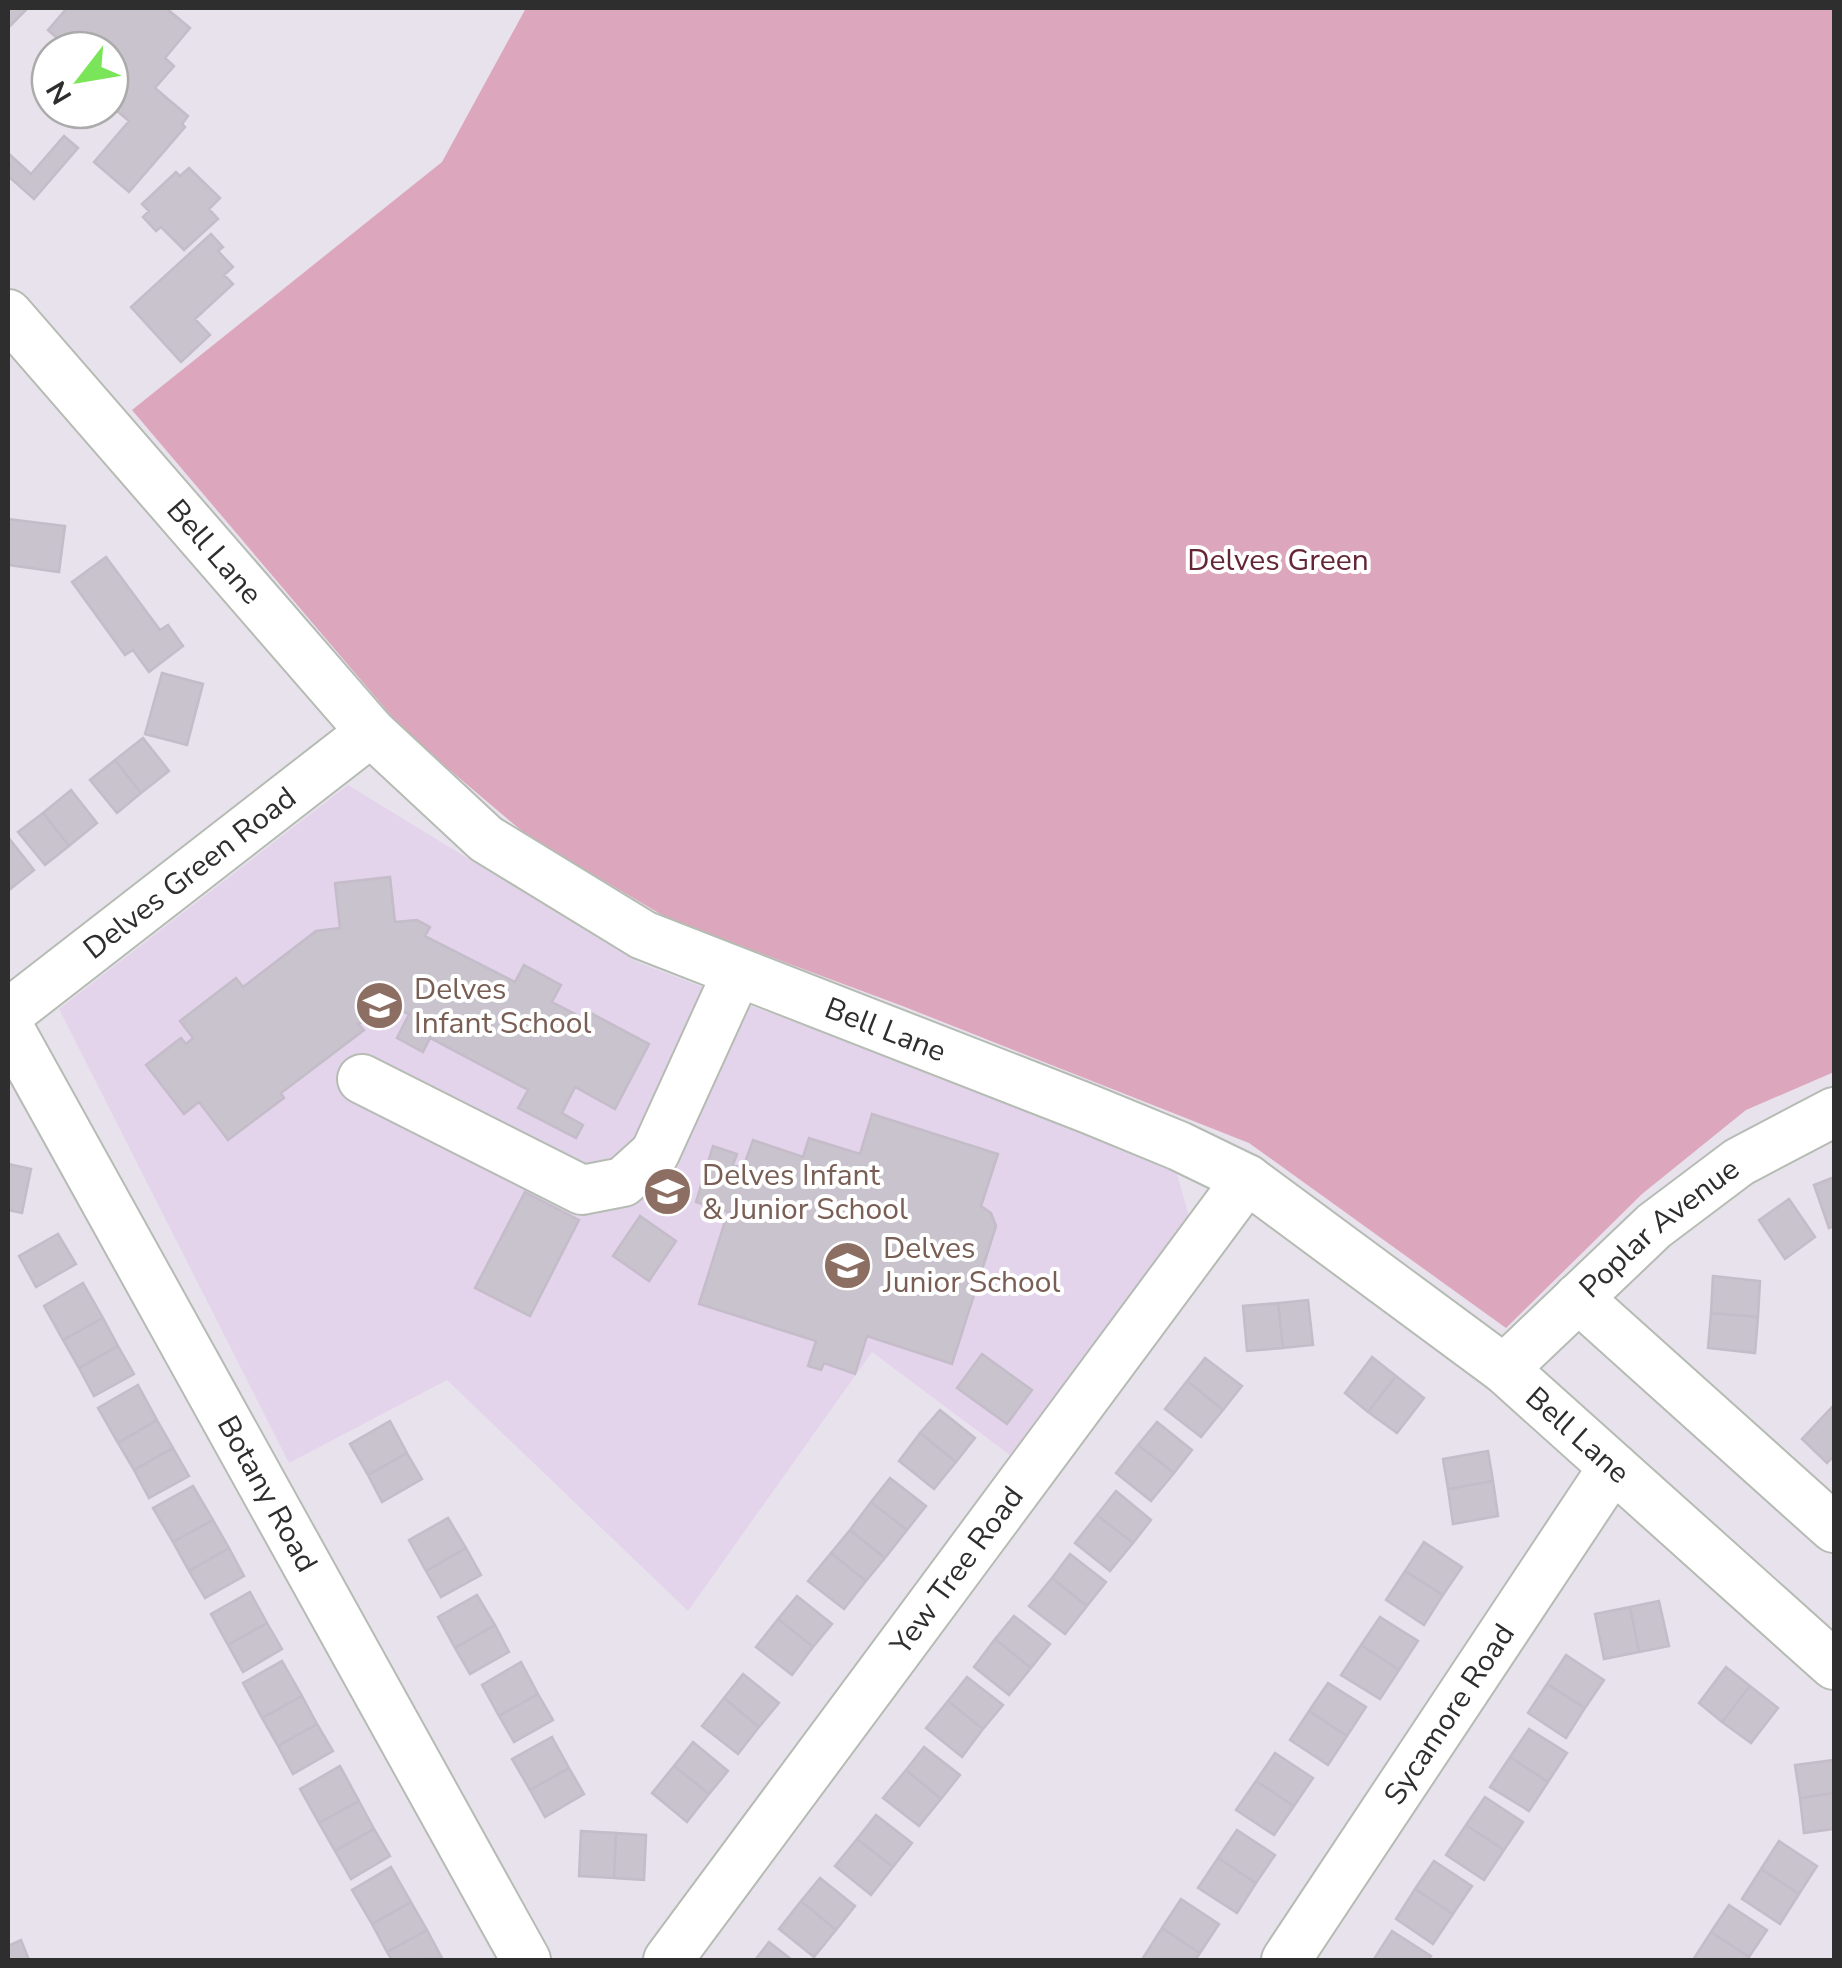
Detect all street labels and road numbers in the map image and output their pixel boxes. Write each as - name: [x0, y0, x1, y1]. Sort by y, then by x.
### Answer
- street label: Bell Lane: [157, 490, 272, 613]
- street label: Delves Green Road: [75, 777, 304, 969]
- street label: Bell Lane: [819, 987, 952, 1072]
- street label: Poplar Avenue: [1570, 1148, 1748, 1307]
- street label: Bell Lane: [1517, 1377, 1639, 1493]
- street label: Botany Road: [208, 1408, 327, 1579]
- street label: Yew Tree Road: [880, 1478, 1033, 1664]
- street label: Sycamore Road: [1374, 1615, 1524, 1813]

